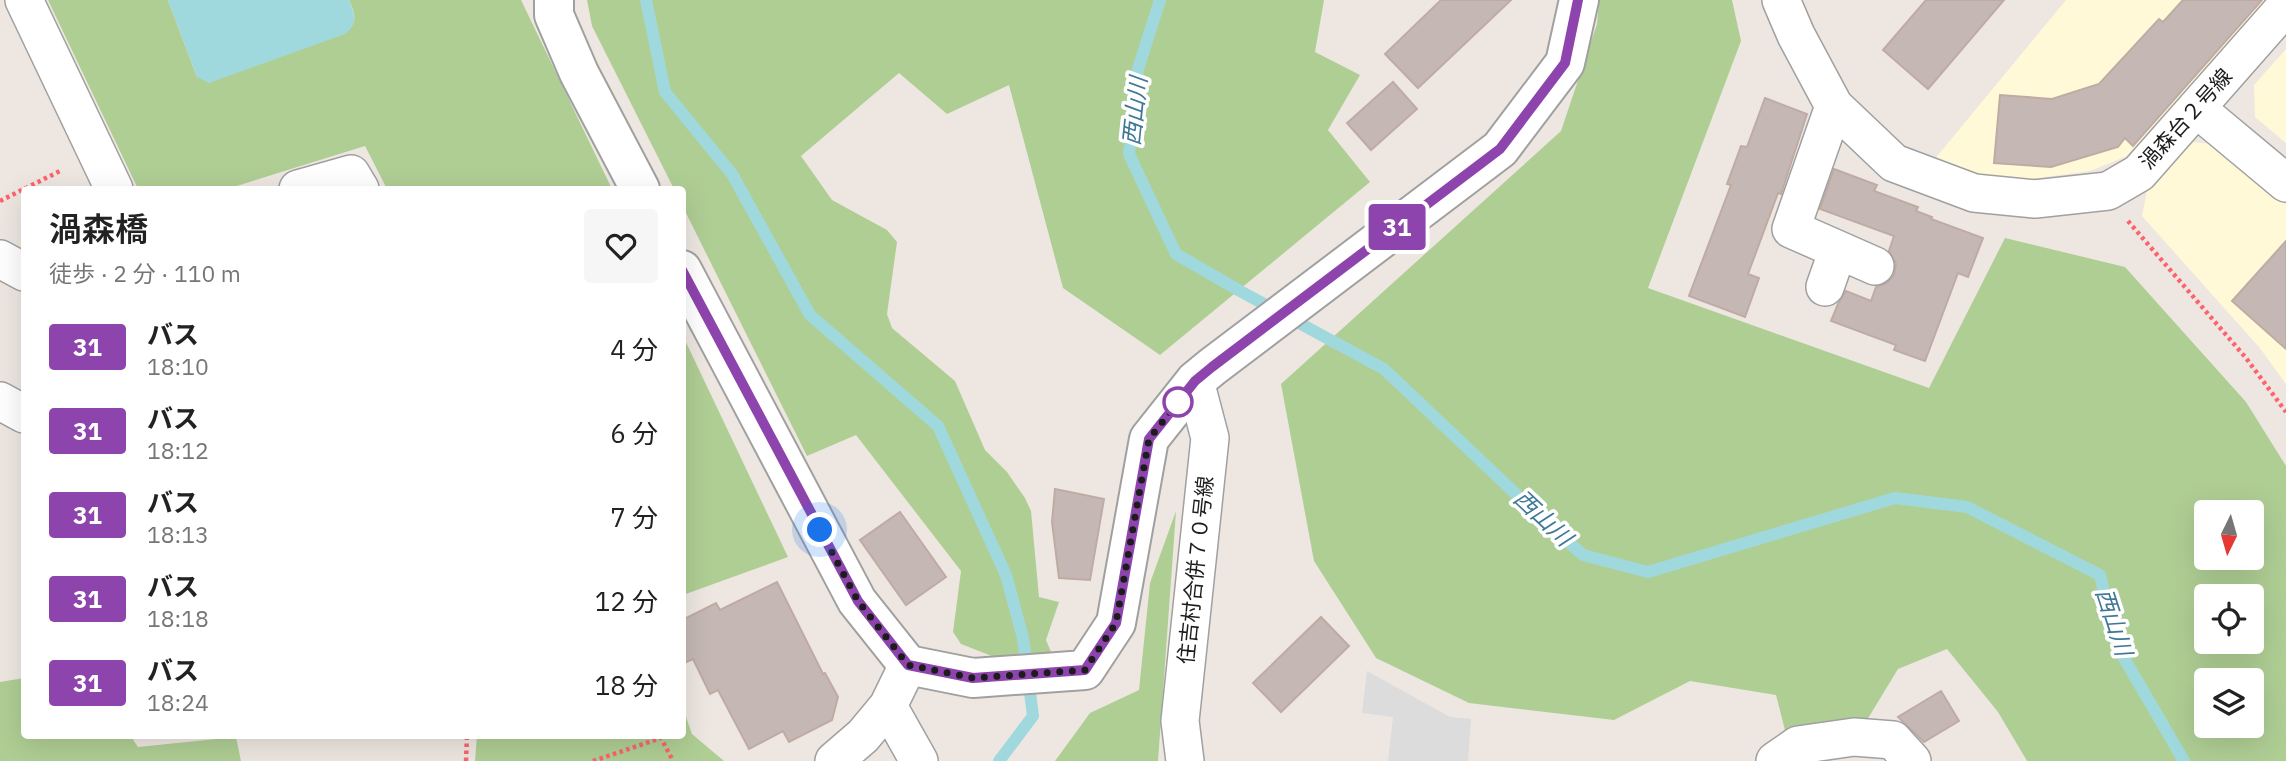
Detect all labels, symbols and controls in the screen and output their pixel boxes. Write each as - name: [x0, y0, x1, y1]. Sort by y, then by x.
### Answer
- street label: 渦森台２号線: [2133, 62, 2238, 175]
- water label: 西山川: [1115, 72, 1153, 147]
- line badge: 31: [1366, 204, 1428, 250]
- text: 渦森橋: [49, 207, 148, 250]
- button: heart: [584, 209, 658, 283]
- text: 31: [1383, 211, 1411, 243]
- text: 徒歩 · 2 分 · 110 m: [49, 258, 241, 288]
- text: バス: [147, 317, 199, 351]
- text: 31: [73, 331, 102, 363]
- text: 4 分: [610, 332, 658, 366]
- text: 18:10: [147, 351, 209, 381]
- unlabelled marker: [1163, 387, 1193, 417]
- text: バス: [147, 401, 199, 435]
- text: 31: [73, 415, 102, 447]
- text: 6 分: [610, 416, 658, 450]
- text: 18:12: [147, 435, 209, 465]
- street label: 住吉村合併７０号線: [1171, 474, 1219, 665]
- water label: 西山川: [1508, 483, 1581, 554]
- text: バス: [147, 485, 199, 519]
- text: 31: [73, 499, 102, 531]
- text: 7 分: [610, 500, 658, 534]
- north arrow: [2194, 500, 2264, 570]
- map controls: [2194, 500, 2264, 738]
- your location: [802, 512, 837, 547]
- text: 18:13: [147, 519, 209, 549]
- text: バス: [147, 569, 199, 603]
- text: 31: [73, 583, 102, 615]
- text: 12 分: [595, 584, 658, 618]
- water label: 西山川: [2090, 584, 2141, 662]
- button: locate: [2194, 584, 2264, 654]
- text: 18:18: [147, 603, 209, 633]
- text: バス: [147, 653, 199, 687]
- text: 31: [73, 667, 102, 699]
- text: 18 分: [595, 668, 658, 702]
- button: layers: [2194, 668, 2264, 738]
- text: 18:24: [147, 687, 209, 717]

